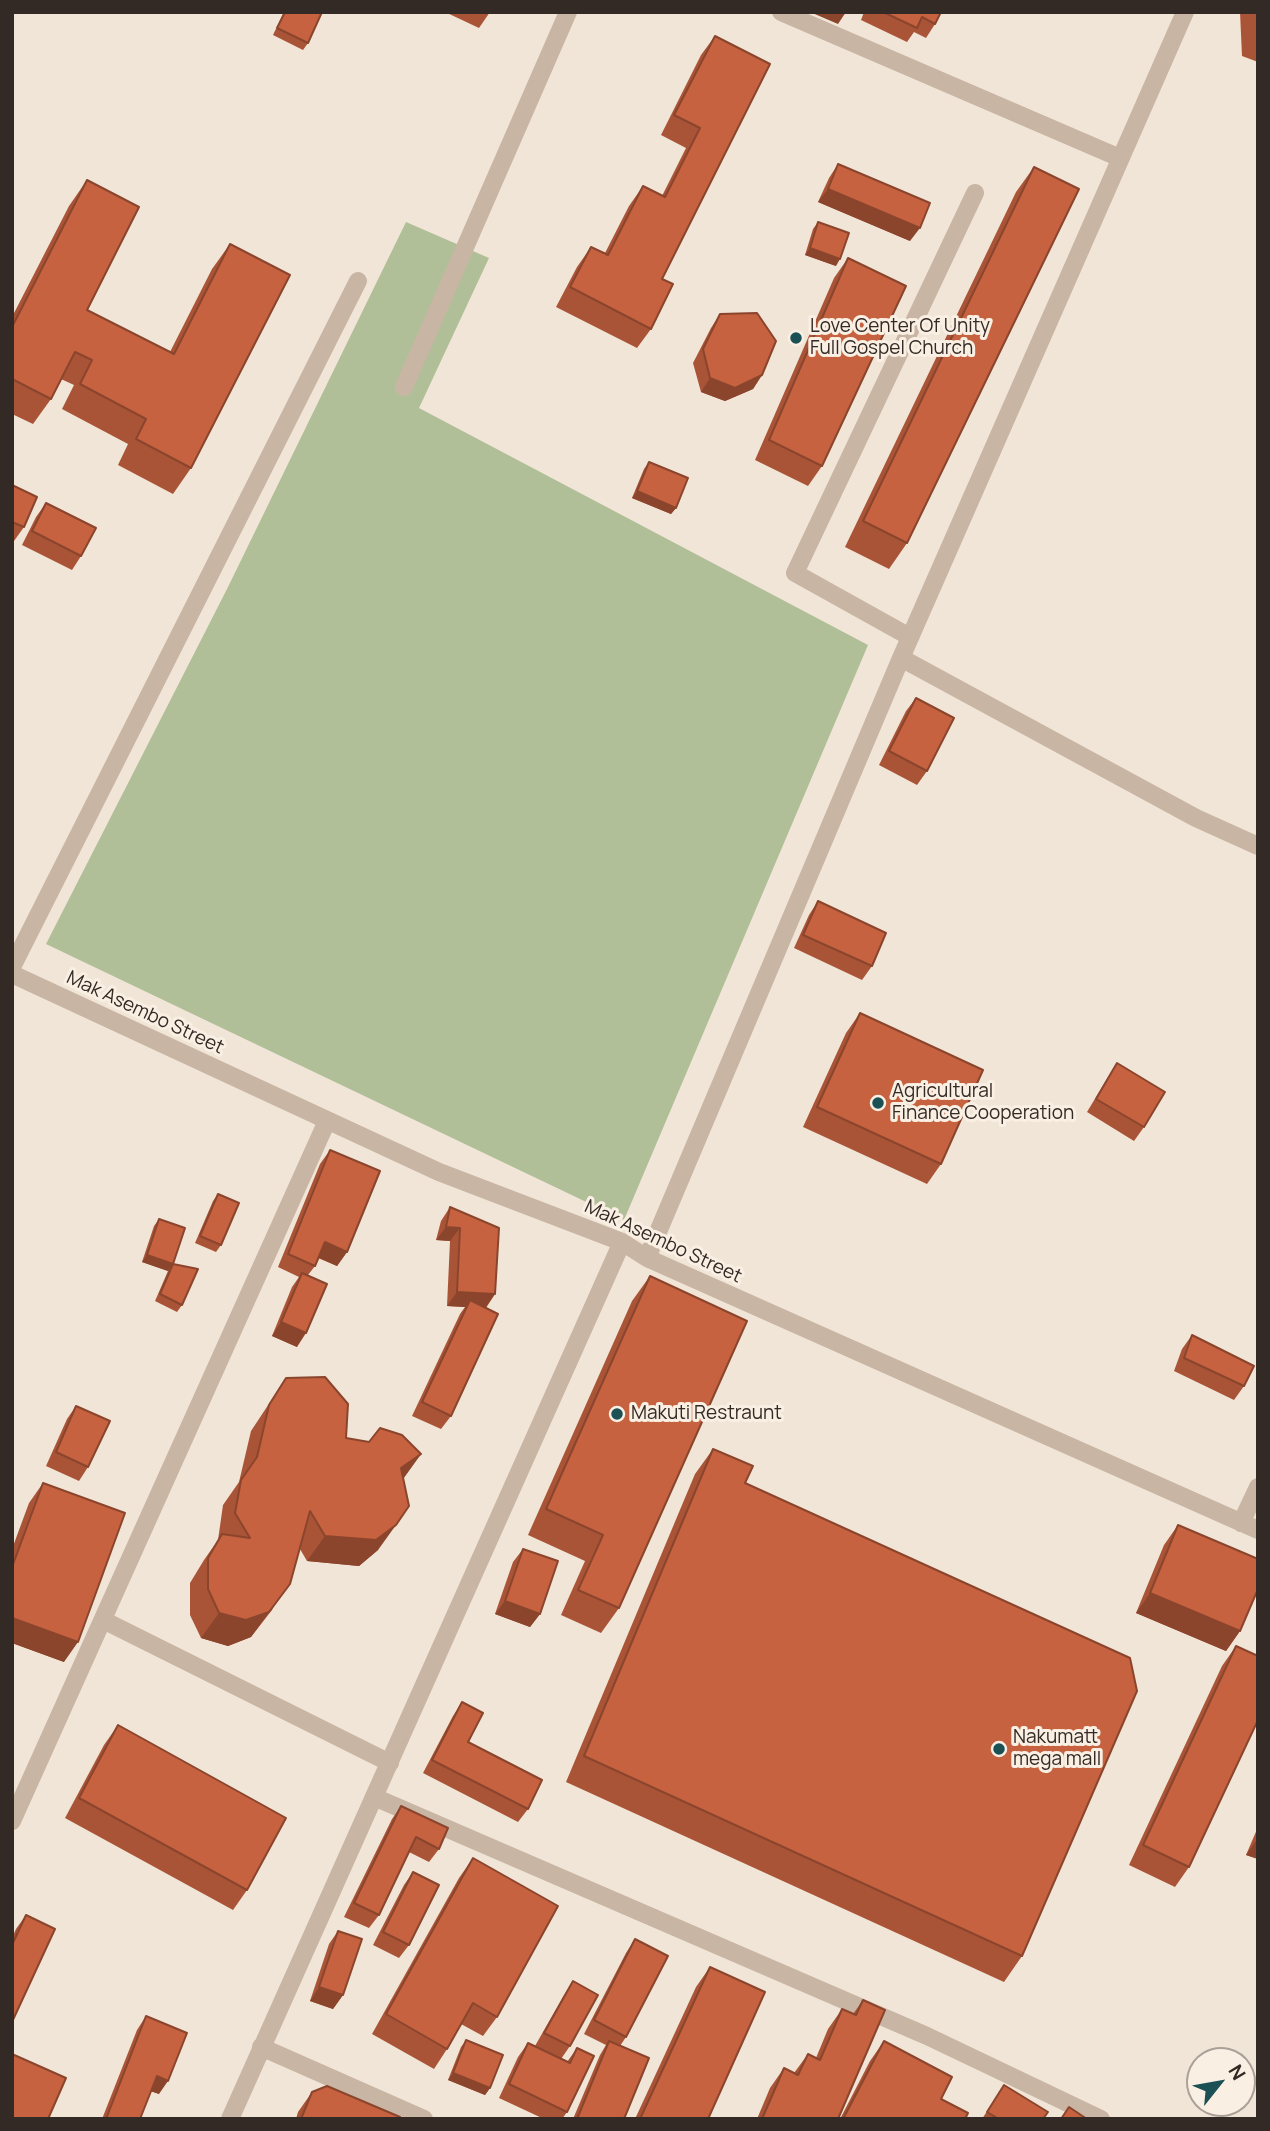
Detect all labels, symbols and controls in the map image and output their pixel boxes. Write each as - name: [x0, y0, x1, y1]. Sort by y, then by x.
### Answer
- place label: Love Center Of Unity Full Gospel Church: [810, 316, 990, 360]
- marker: Love Center Of Unity Full Gospel Church: [788, 330, 804, 346]
- street label: Mak Asembo Street: [63, 967, 227, 1059]
- place label: Agricultural Finance Cooperation: [892, 1081, 1074, 1125]
- marker: Agricultural Finance Cooperation: [870, 1095, 886, 1111]
- street label: Mak Asembo Street: [581, 1196, 745, 1288]
- place label: Makuti Restraunt: [631, 1403, 782, 1425]
- marker: Makuti Restraunt: [609, 1406, 625, 1422]
- place label: Nakumatt mega mall: [1013, 1727, 1101, 1771]
- marker: Nakumatt mega mall: [991, 1741, 1007, 1757]
- north arrow: [1186, 2047, 1256, 2117]
- text: N: [1223, 2060, 1252, 2085]

